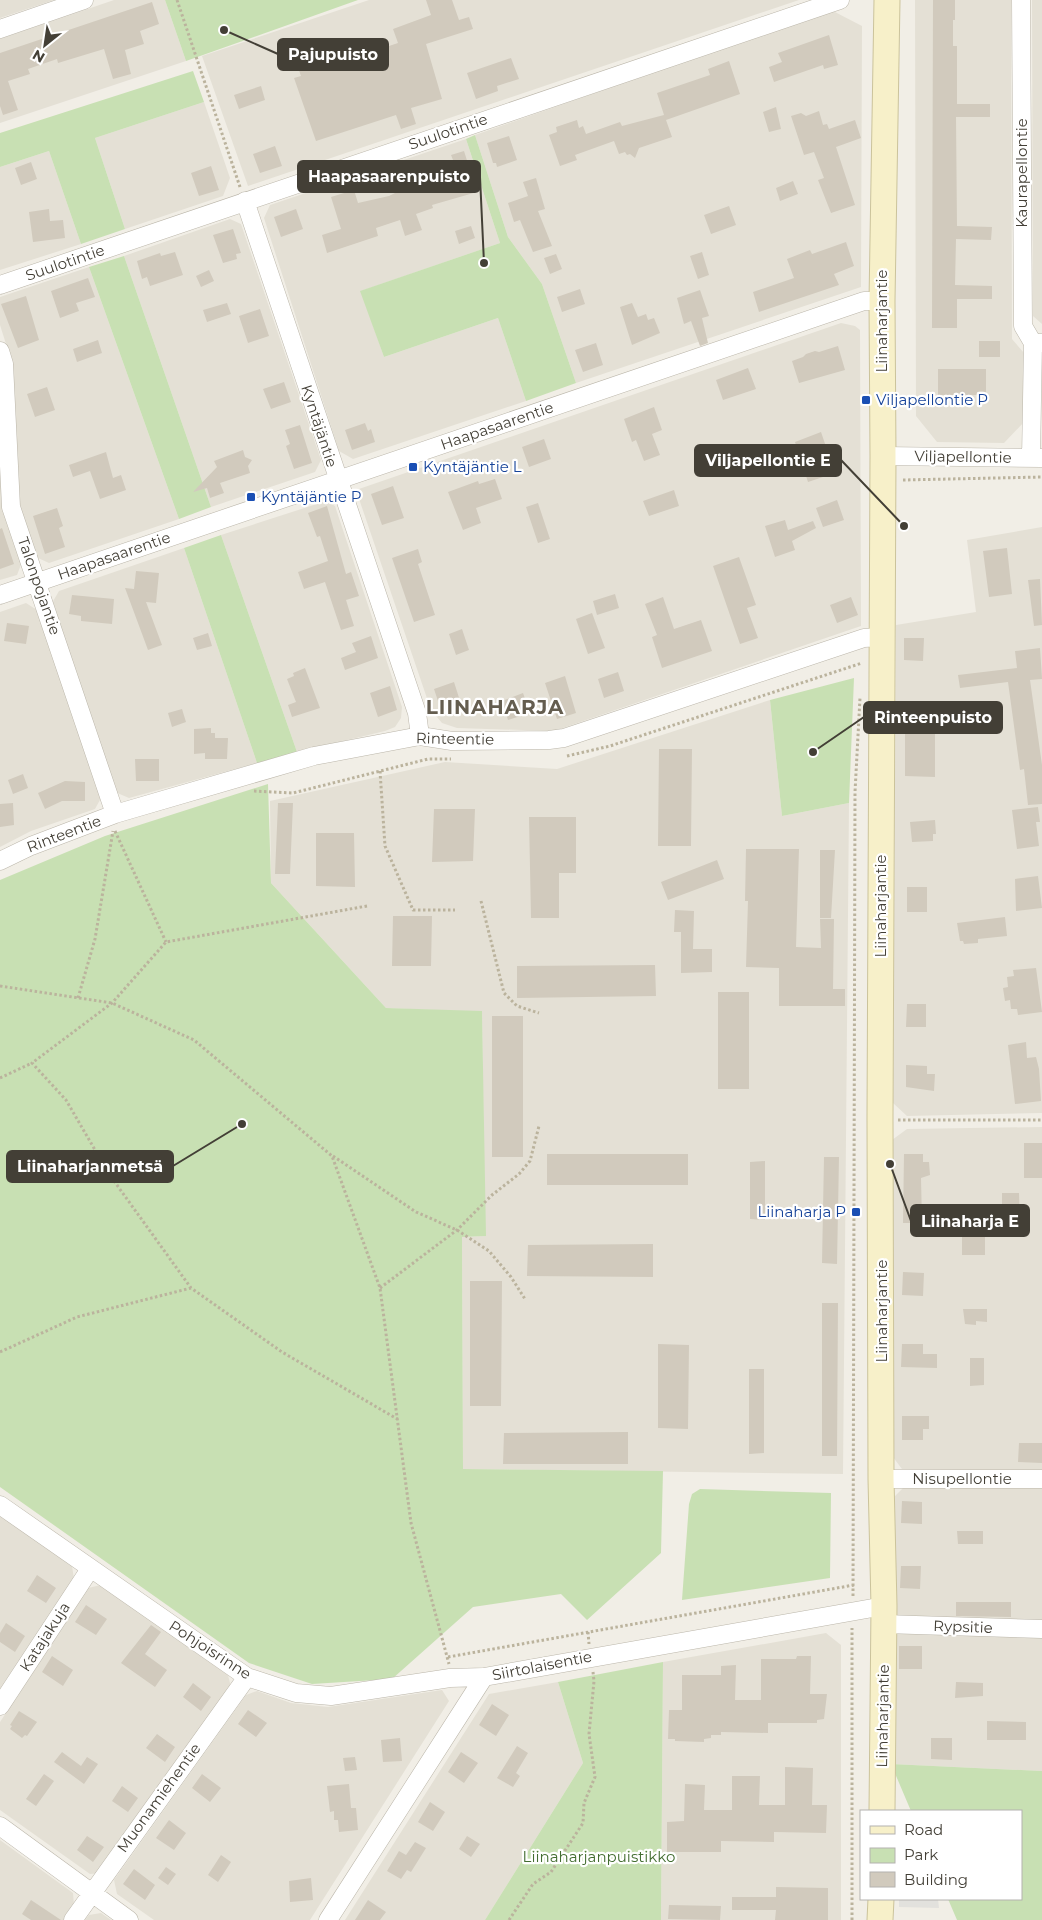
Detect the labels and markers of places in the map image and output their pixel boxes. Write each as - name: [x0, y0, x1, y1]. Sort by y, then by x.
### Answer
- callout: Pajupuisto: [278, 39, 388, 70]
- callout: Haapasaarenpuisto: [298, 161, 480, 192]
- place label: Viljapellontie P: [876, 390, 988, 409]
- marker: Viljapellontie P: [860, 394, 872, 406]
- callout: Viljapellontie E: [695, 445, 841, 476]
- place label: Kyntäjäntie L: [423, 457, 522, 476]
- marker: Kyntäjäntie L: [407, 461, 419, 473]
- place label: Kyntäjäntie P: [261, 487, 362, 506]
- marker: Kyntäjäntie P: [245, 491, 257, 503]
- callout: Rinteenpuisto: [864, 702, 1002, 733]
- callout: Liinaharjanmetsä: [7, 1151, 173, 1182]
- place label: Liinaharja P: [757, 1202, 846, 1221]
- callout: Liinaharja E: [911, 1205, 1029, 1236]
- marker: Liinaharja P: [850, 1206, 862, 1218]

